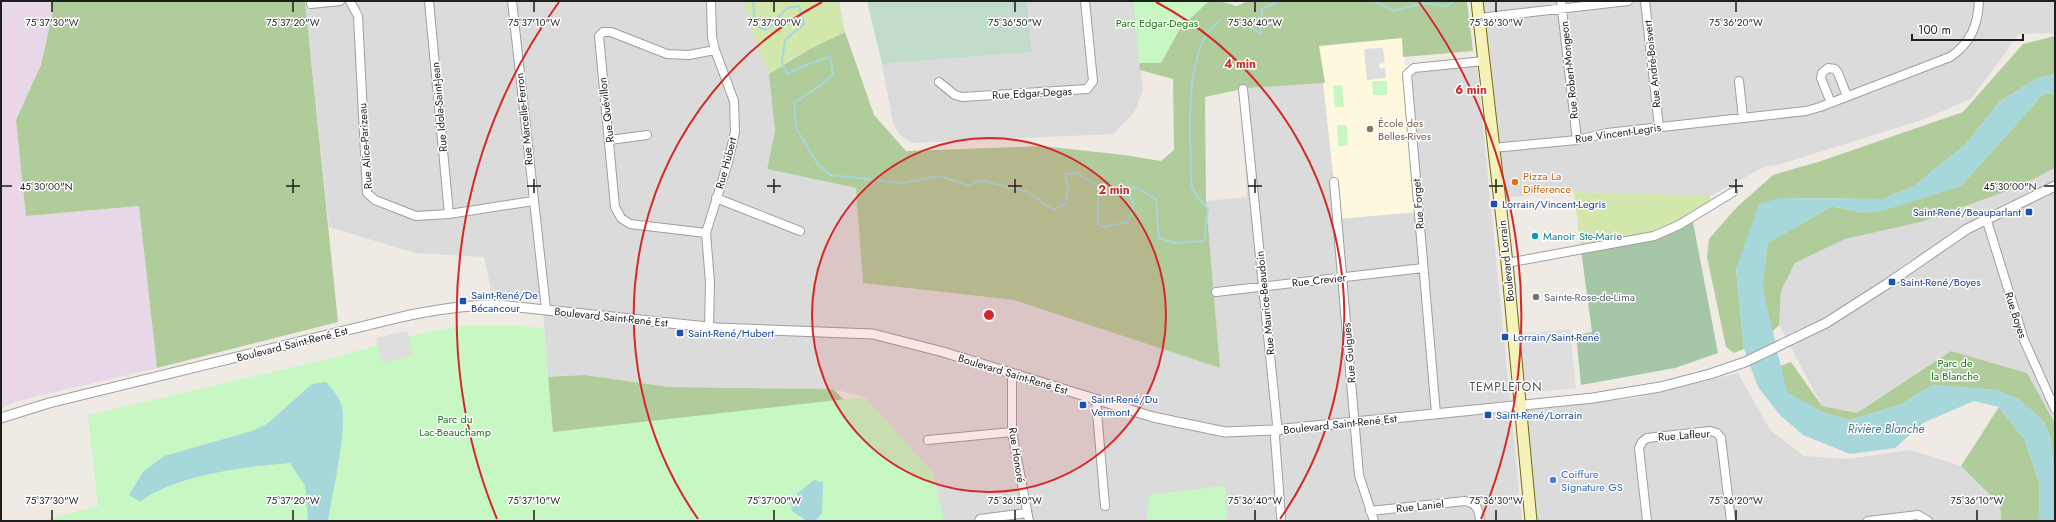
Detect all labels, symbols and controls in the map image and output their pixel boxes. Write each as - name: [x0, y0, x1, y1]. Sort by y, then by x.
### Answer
- text: 75°37'30"W: [25, 15, 79, 30]
- text: 75°37'20"W: [266, 15, 320, 30]
- text: 75°37'10"W: [508, 15, 560, 30]
- text: 75°37'00"W: [747, 15, 801, 30]
- text: 75°36'50"W: [988, 15, 1042, 30]
- park label: Parc Edgar-Degas: [1116, 15, 1199, 31]
- text: 75°36'40"W: [1228, 15, 1282, 30]
- text: 75°36'30"W: [1469, 15, 1523, 30]
- text: 75°36'20"W: [1709, 15, 1763, 30]
- scale bar: [1912, 16, 2023, 42]
- street label: Rue André-Boisvert: [1639, 19, 1665, 109]
- street label: Rue Robert-Mongeon: [1556, 20, 1582, 120]
- text: 100 m: [1918, 21, 1951, 39]
- text: 4 min: [1224, 55, 1256, 73]
- street label: Rue Idola-Saint-Jean: [427, 61, 451, 153]
- street label: Rue Marcelle-Ferron: [511, 72, 537, 166]
- street label: Rue Quévillon: [594, 77, 618, 143]
- text: 6 min: [1455, 81, 1487, 99]
- street label: Rue Edgar-Degas: [992, 83, 1073, 103]
- street label: Rue Alice-Parizeau: [354, 103, 376, 189]
- place label: École des Belles-Rives: [1378, 115, 1432, 144]
- street label: Rue Vincent-Legris: [1574, 119, 1662, 147]
- marker: École des Belles-Rives: [1365, 124, 1375, 134]
- street label: Rue Hubert: [711, 135, 741, 191]
- place label: Pizza La Difference: [1523, 168, 1572, 197]
- marker: Pizza La Difference: [1510, 177, 1520, 187]
- street label: Rue Forget: [1408, 178, 1428, 230]
- text: 45°30'00"N: [20, 179, 72, 194]
- text: 45°30'00"N: [1984, 179, 2036, 194]
- text: 2 min: [1098, 181, 1130, 199]
- place label: Lorrain/Vincent-Legris: [1502, 196, 1606, 212]
- marker: Lorrain/Vincent-Legris: [1489, 199, 1499, 209]
- place label: Saint-René/Beauparlant: [1913, 204, 2021, 220]
- marker: Saint-René/Beauparlant: [2024, 207, 2034, 217]
- street label: Boulevard Lorrain: [1494, 219, 1518, 303]
- place label: Manoir Ste-Marie: [1543, 228, 1622, 244]
- marker: Manoir Ste-Marie: [1530, 231, 1540, 241]
- street label: Rue Maurice-Beaudoin: [1252, 250, 1278, 356]
- street label: Rue Crevier: [1291, 269, 1347, 291]
- place label: Saint-René/Boyes: [1900, 274, 1981, 290]
- marker: Saint-René/Boyes: [1887, 277, 1897, 287]
- place label: Saint-René/De Bécancour: [471, 287, 538, 316]
- place label: Sainte-Rose-de-Lima: [1544, 289, 1635, 305]
- street label: Rue Boyes: [2001, 290, 2031, 341]
- marker: Sainte-Rose-de-Lima: [1531, 292, 1541, 302]
- marker: Saint-René/De Bécancour: [458, 296, 468, 306]
- street label: Boulevard Saint-René Est: [553, 303, 669, 331]
- centre of rings: [982, 308, 996, 322]
- street label: Boulevard Saint-René Est: [235, 322, 350, 366]
- street label: Rue Guigues: [1338, 322, 1360, 384]
- place label: Saint-René/Hubert: [688, 325, 774, 341]
- marker: Saint-René/Hubert: [675, 328, 685, 338]
- place label: Lorrain/Saint-René: [1513, 329, 1600, 345]
- marker: Lorrain/Saint-René: [1500, 332, 1510, 342]
- street label: Boulevard Saint-René Est: [956, 350, 1070, 398]
- park label: Parc de la Blanche: [1931, 355, 1979, 384]
- district label: TEMPLETON: [1469, 378, 1543, 396]
- place label: Saint-René/Du Vermont: [1091, 391, 1158, 420]
- marker: Saint-René/Du Vermont: [1078, 400, 1088, 410]
- place label: Saint-René/Lorrain: [1496, 407, 1582, 423]
- street label: Boulevard Saint-René Est: [1282, 410, 1398, 438]
- marker: Saint-René/Lorrain: [1483, 410, 1493, 420]
- park label: Parc du Lac-Beauchamp: [419, 411, 491, 440]
- water label: Rivière Blanche: [1848, 420, 1924, 438]
- street label: Rue Lafleur: [1657, 425, 1711, 445]
- street label: Rue Honoré: [1005, 426, 1029, 484]
- place label: Coiffure Signature GS: [1561, 466, 1623, 495]
- marker: Coiffure Signature GS: [1548, 475, 1558, 485]
- text: 75°37'30"W: [25, 493, 79, 508]
- text: 75°37'20"W: [266, 493, 320, 508]
- text: 75°37'10"W: [508, 493, 560, 508]
- text: 75°37'00"W: [747, 493, 801, 508]
- text: 75°36'50"W: [988, 493, 1042, 508]
- text: 75°36'40"W: [1228, 493, 1282, 508]
- text: 75°36'30"W: [1469, 493, 1523, 508]
- text: 75°36'20"W: [1709, 493, 1763, 508]
- text: 75°36'10"W: [1951, 493, 2003, 508]
- street label: Rue Laniel: [1395, 496, 1445, 516]

